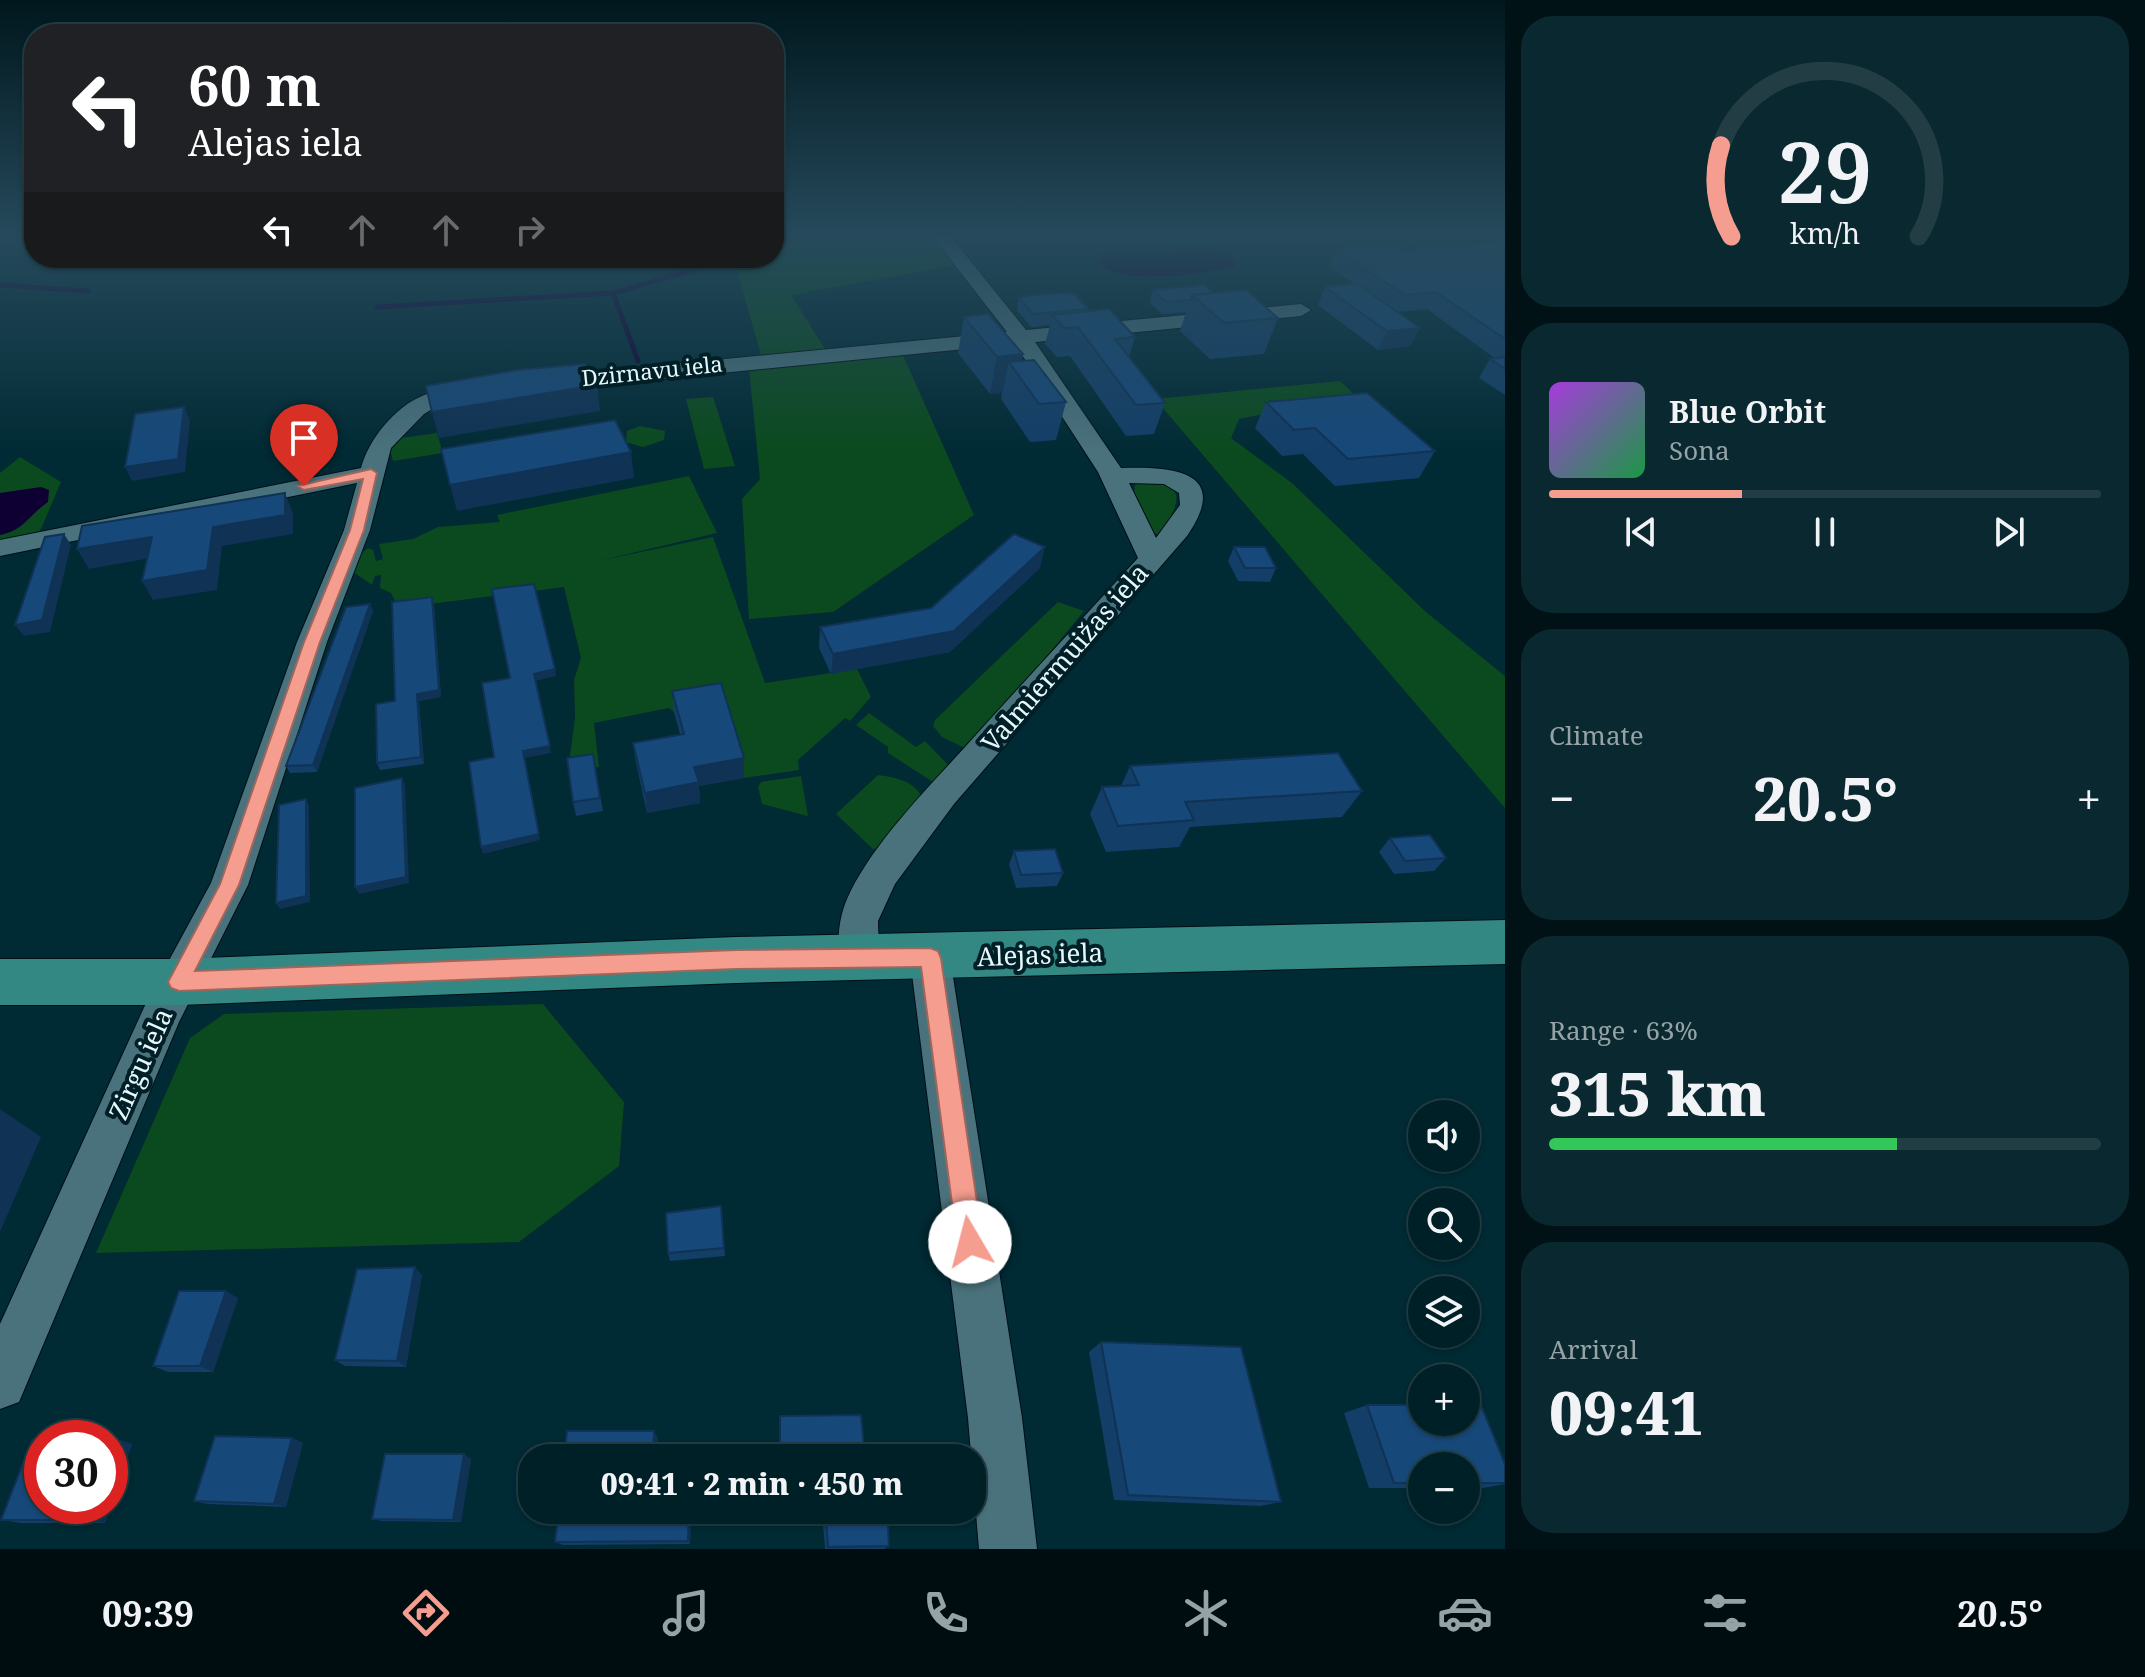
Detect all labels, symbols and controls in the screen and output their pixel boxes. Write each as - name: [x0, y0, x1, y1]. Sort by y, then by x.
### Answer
- text: 60 m: [188, 46, 321, 122]
- icon: left: [56, 56, 160, 160]
- text: 29: [1778, 114, 1872, 227]
- text: Alejas iela: [188, 118, 363, 167]
- icon: left: [256, 208, 300, 252]
- icon: ahead: [340, 208, 384, 252]
- icon: ahead: [424, 208, 468, 252]
- icon: right: [508, 208, 552, 252]
- text: km/h: [1790, 213, 1860, 252]
- street label: Dzirnavu iela: [580, 348, 724, 392]
- text: Blue Orbit: [1669, 391, 1826, 432]
- pin: [270, 404, 338, 486]
- icon: arrive: [282, 416, 326, 460]
- text: Sona: [1669, 432, 1730, 468]
- icon: previous: [1619, 510, 1663, 554]
- icon: pause: [1803, 510, 1847, 554]
- icon: next: [1987, 510, 2031, 554]
- street label: Valmiermuižas iela: [972, 556, 1156, 759]
- text: Climate: [1549, 717, 1644, 753]
- text: 20.5°: [1753, 757, 1898, 839]
- text: −: [1549, 768, 1574, 828]
- text: +: [2076, 768, 2101, 828]
- street label: Alejas iela: [976, 934, 1104, 974]
- street label: Zirgu iela: [100, 1002, 181, 1125]
- text: Range · 63%: [1549, 1012, 1698, 1048]
- text: 315 km: [1549, 1052, 1766, 1134]
- map controls: [1408, 1100, 1480, 1524]
- button: sound: [1408, 1100, 1480, 1172]
- button: search: [1408, 1188, 1480, 1260]
- position arrow: [928, 1200, 1012, 1284]
- button: layers: [1408, 1276, 1480, 1348]
- text: Arrival: [1549, 1331, 1638, 1367]
- button: +: [1408, 1364, 1480, 1436]
- text: 09:41: [1549, 1371, 1704, 1453]
- speed limit sign: 30: [24, 1420, 128, 1524]
- button: −: [1408, 1452, 1480, 1524]
- text: 09:41 · 2 min · 450 m: [601, 1463, 903, 1504]
- icon: directions: [398, 1585, 454, 1641]
- icon: music: [658, 1585, 714, 1641]
- icon: phone: [918, 1585, 974, 1641]
- icon: climate: [1178, 1585, 1234, 1641]
- icon: car: [1437, 1585, 1493, 1641]
- icon: filters: [1697, 1585, 1753, 1641]
- text: 09:39: [102, 1589, 194, 1638]
- text: 20.5°: [1957, 1589, 2043, 1638]

